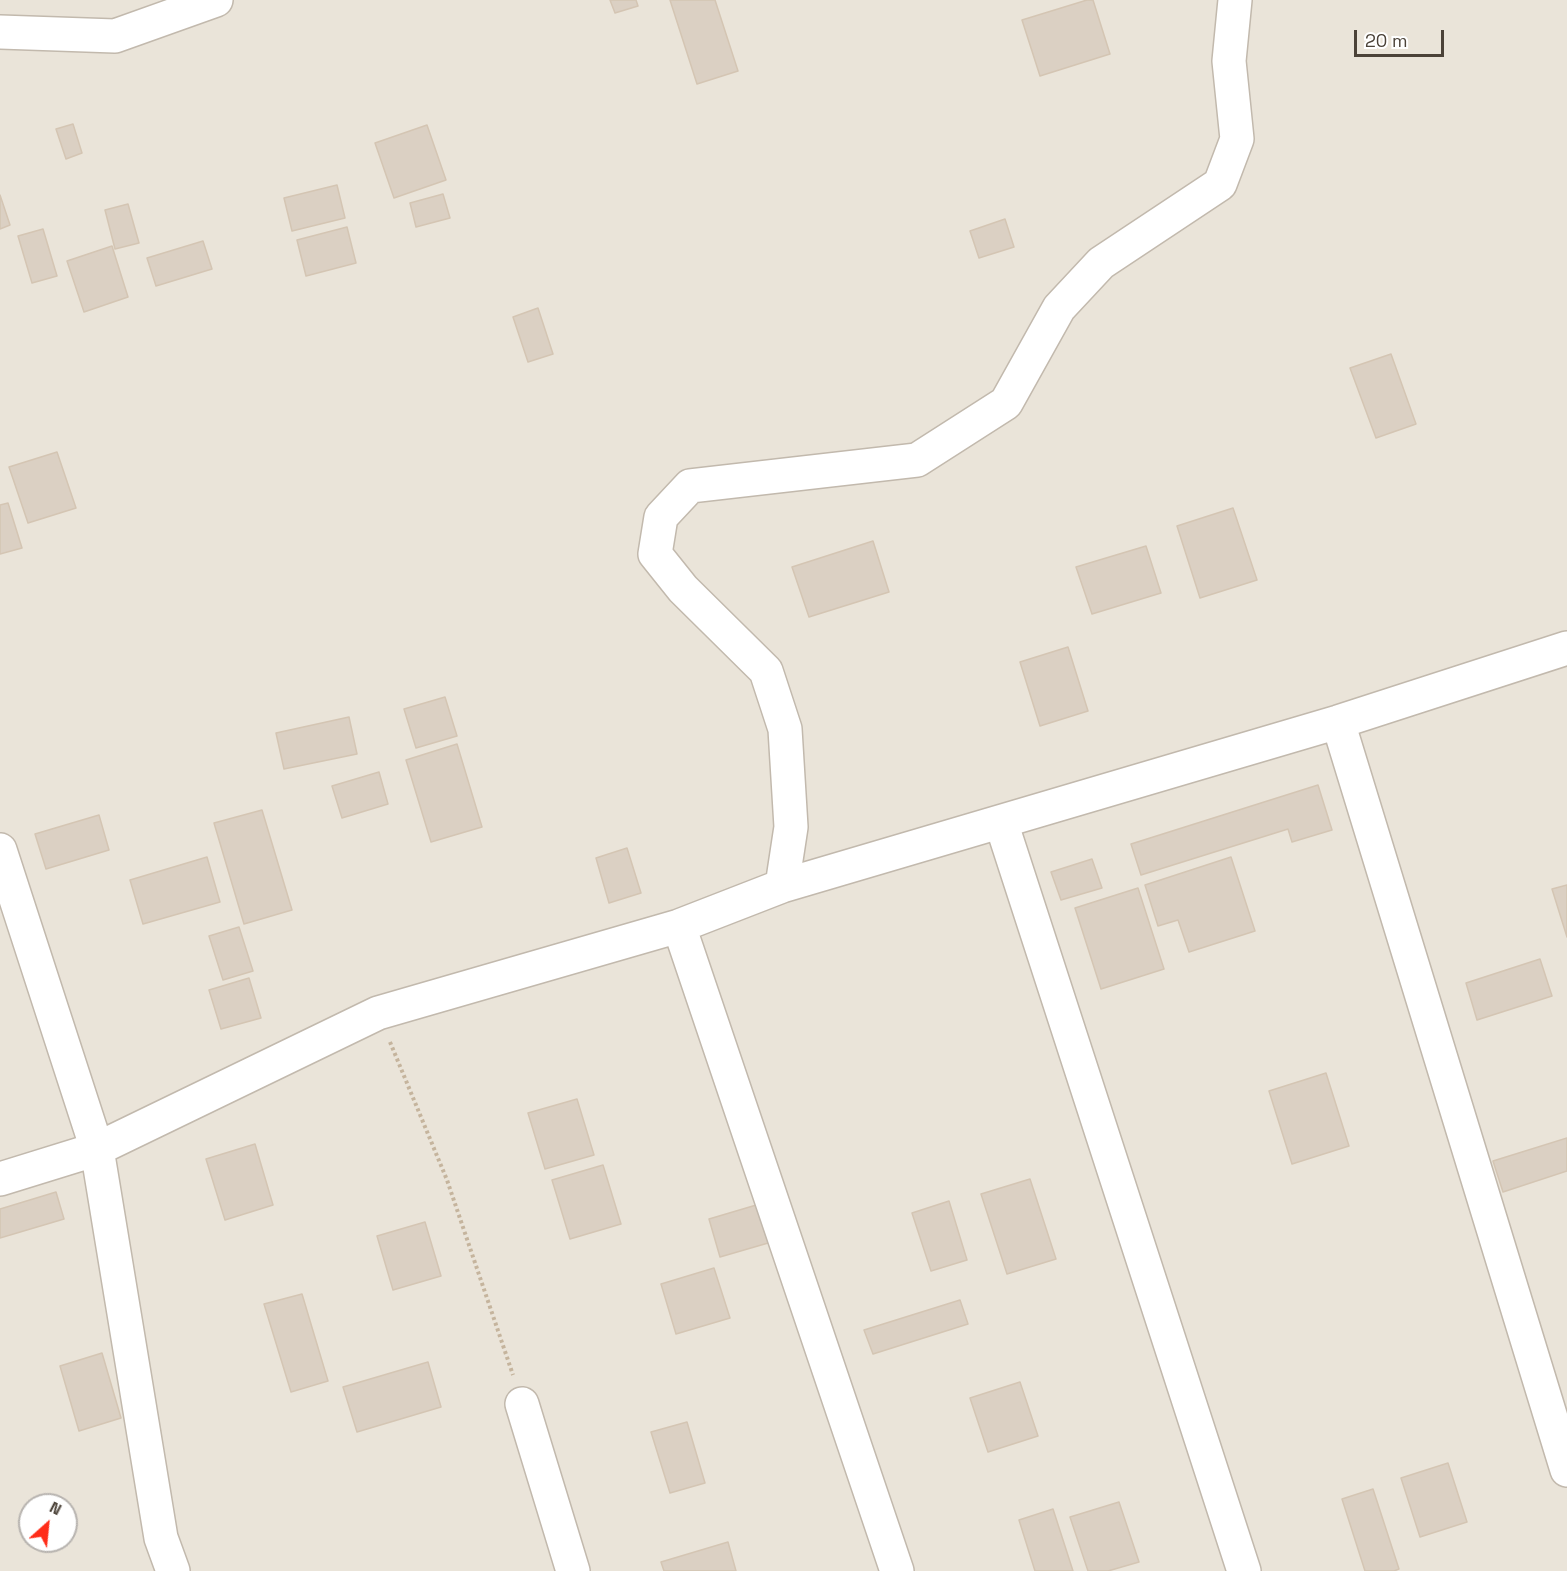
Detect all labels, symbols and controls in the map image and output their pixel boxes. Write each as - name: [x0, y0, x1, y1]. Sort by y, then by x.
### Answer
- scale bar: [1357, 18, 1447, 56]
- text: 20 m: [1365, 29, 1408, 52]
- north arrow: [18, 1493, 78, 1553]
- text: N: [46, 1497, 65, 1520]

